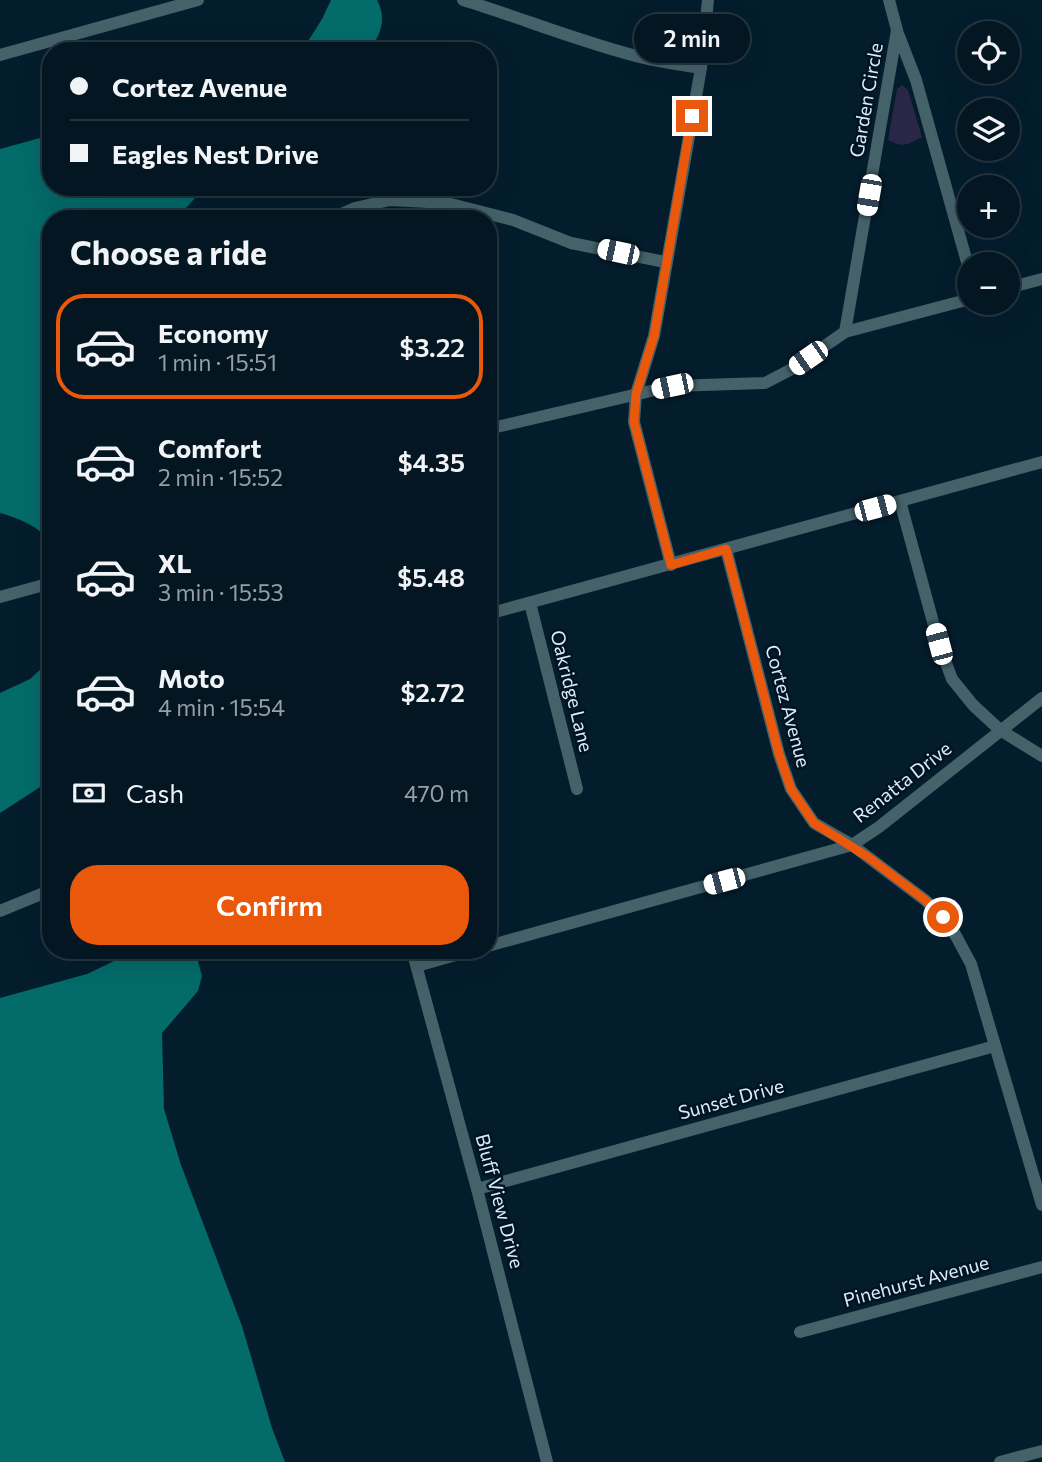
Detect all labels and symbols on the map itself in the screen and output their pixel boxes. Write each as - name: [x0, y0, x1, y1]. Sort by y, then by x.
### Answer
- callout: 2 min: [634, 15, 750, 64]
- street label: Garden Circle: [844, 41, 887, 159]
- route end: [676, 100, 708, 132]
- car: [856, 172, 883, 218]
- car: [596, 237, 641, 267]
- car: [785, 337, 832, 379]
- car: [650, 371, 695, 401]
- car: [852, 492, 899, 524]
- car: [924, 621, 955, 667]
- street label: Oakridge Lane: [546, 628, 599, 754]
- street label: Cortez Avenue: [761, 642, 816, 770]
- street label: Renatta Drive: [848, 736, 955, 827]
- car: [701, 865, 748, 897]
- route start: [927, 901, 959, 933]
- street label: Sunset Drive: [675, 1073, 786, 1124]
- street label: Bluff View Drive: [471, 1131, 530, 1271]
- street label: Pinehurst Avenue: [841, 1250, 991, 1311]

